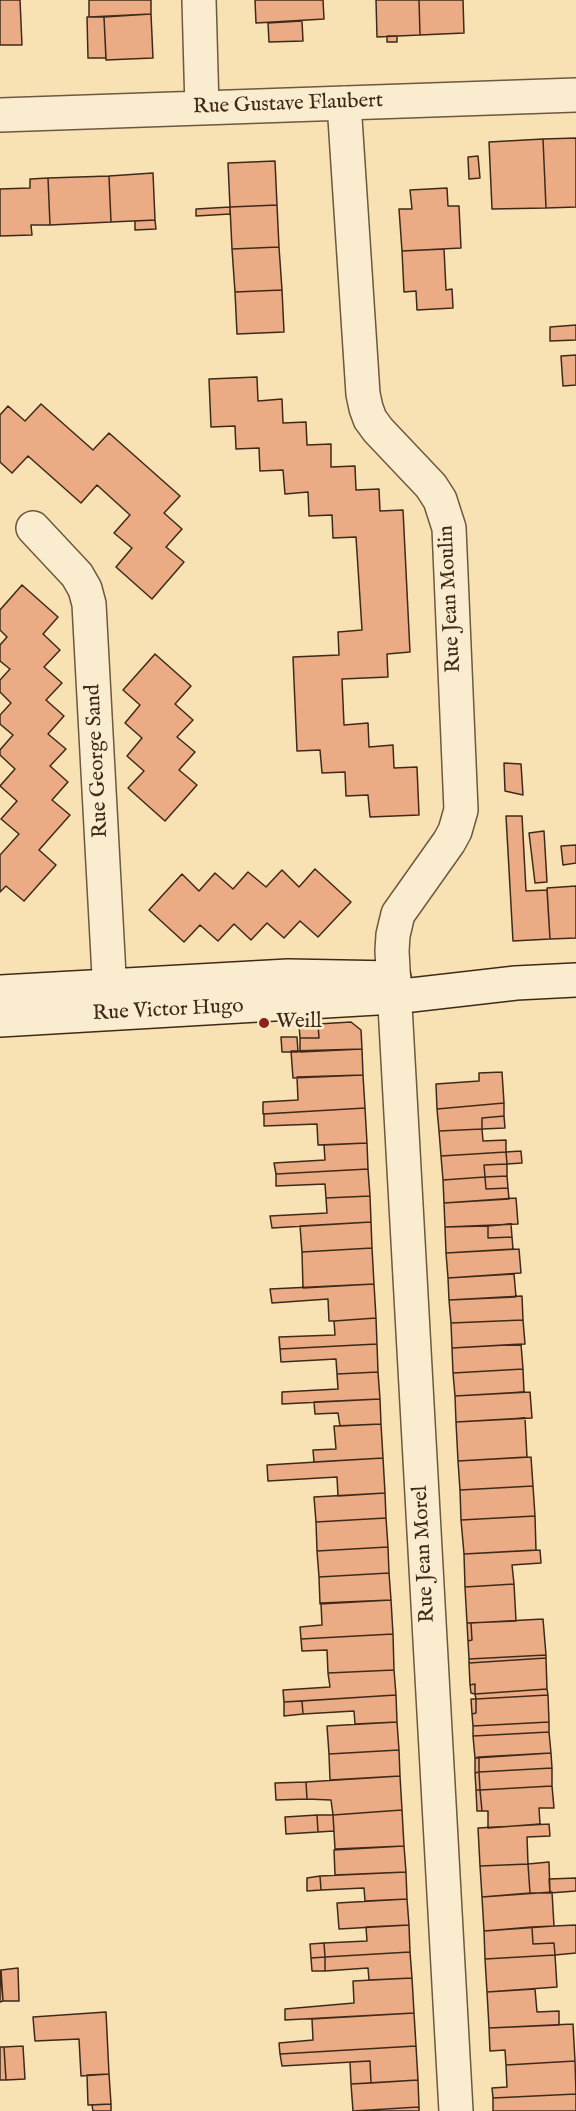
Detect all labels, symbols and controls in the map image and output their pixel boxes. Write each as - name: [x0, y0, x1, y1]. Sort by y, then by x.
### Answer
- street label: Rue Gustave Flaubert: [192, 89, 384, 121]
- street label: Rue Jean Moulin: [435, 525, 467, 673]
- street label: Rue George Sand: [81, 683, 115, 839]
- street label: Rue Victor Hugo: [92, 994, 244, 1028]
- place label: Weill: [276, 1010, 322, 1036]
- marker: Weill: [257, 1016, 271, 1030]
- street label: Rue Jean Morel: [409, 1485, 441, 1623]

